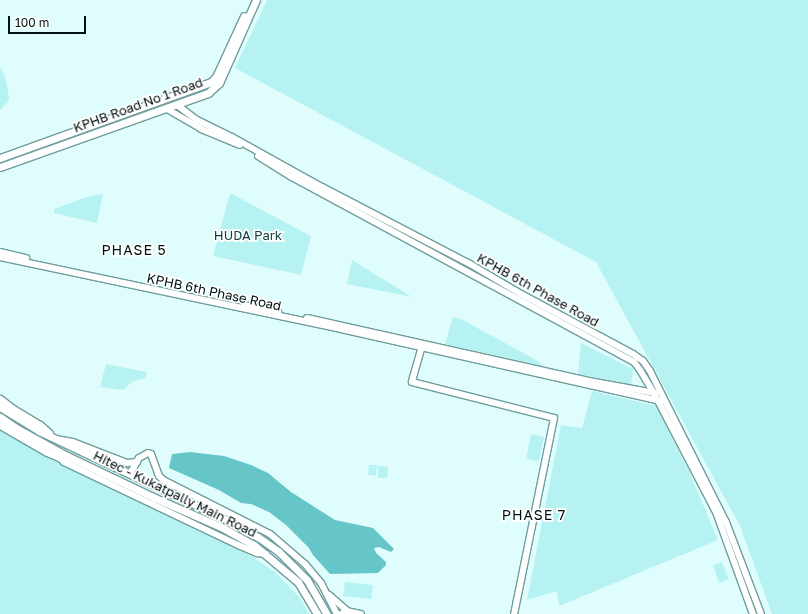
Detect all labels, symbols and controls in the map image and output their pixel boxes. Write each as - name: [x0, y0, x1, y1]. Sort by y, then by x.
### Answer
- scale bar: [10, 8, 88, 34]
- text: 100 m: [15, 15, 49, 30]
- street label: KPHB Road No 1 Road: [71, 74, 205, 136]
- park label: HUDA Park: [214, 227, 282, 243]
- district label: PHASE 5: [101, 242, 167, 258]
- street label: KPHB 6th Phase Road: [474, 250, 602, 330]
- street label: KPHB 6th Phase Road: [145, 270, 283, 314]
- street label: Hitec - Kukatpally Main Road: [91, 448, 259, 540]
- district label: PHASE 7: [502, 507, 566, 523]

